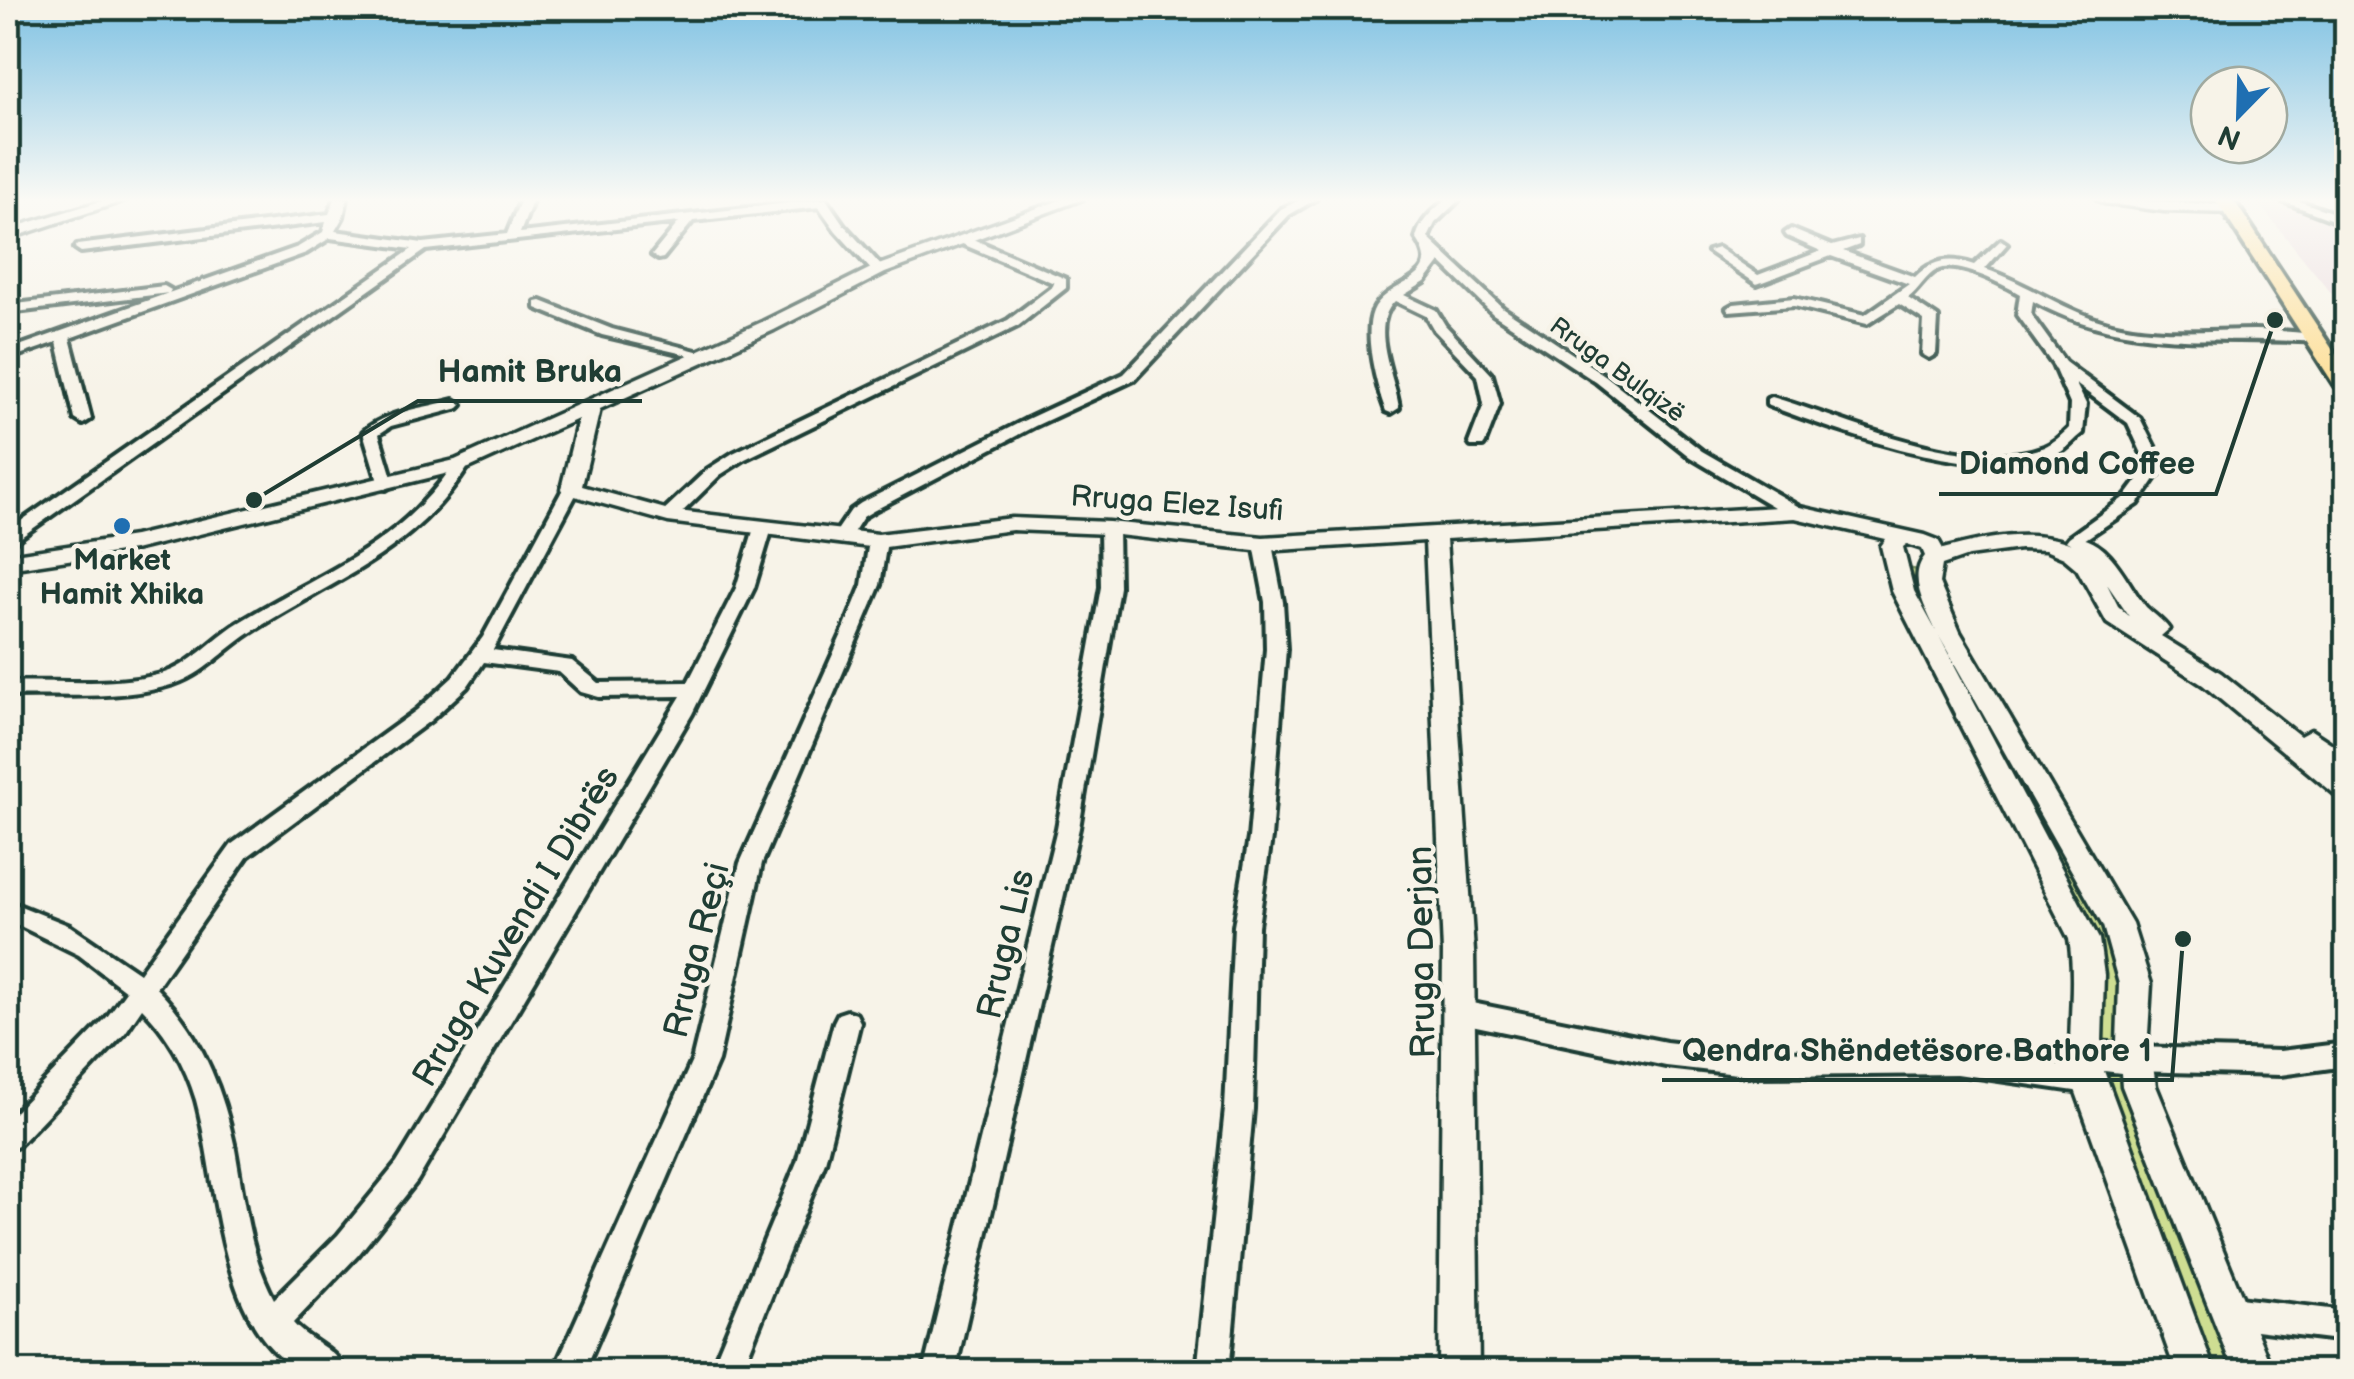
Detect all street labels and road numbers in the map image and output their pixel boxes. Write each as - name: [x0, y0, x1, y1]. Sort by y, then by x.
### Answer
- street label: Rruga Bulqizë: [1543, 311, 1691, 430]
- street label: Rruga Elez Isufi: [1069, 479, 1285, 529]
- street label: Rruga Kuvendi I Dibrës: [403, 759, 629, 1095]
- street label: Rruga Derjan: [1399, 845, 1446, 1059]
- street label: Rruga Reçi: [655, 858, 740, 1042]
- street label: Rruga Lis: [968, 865, 1045, 1023]

